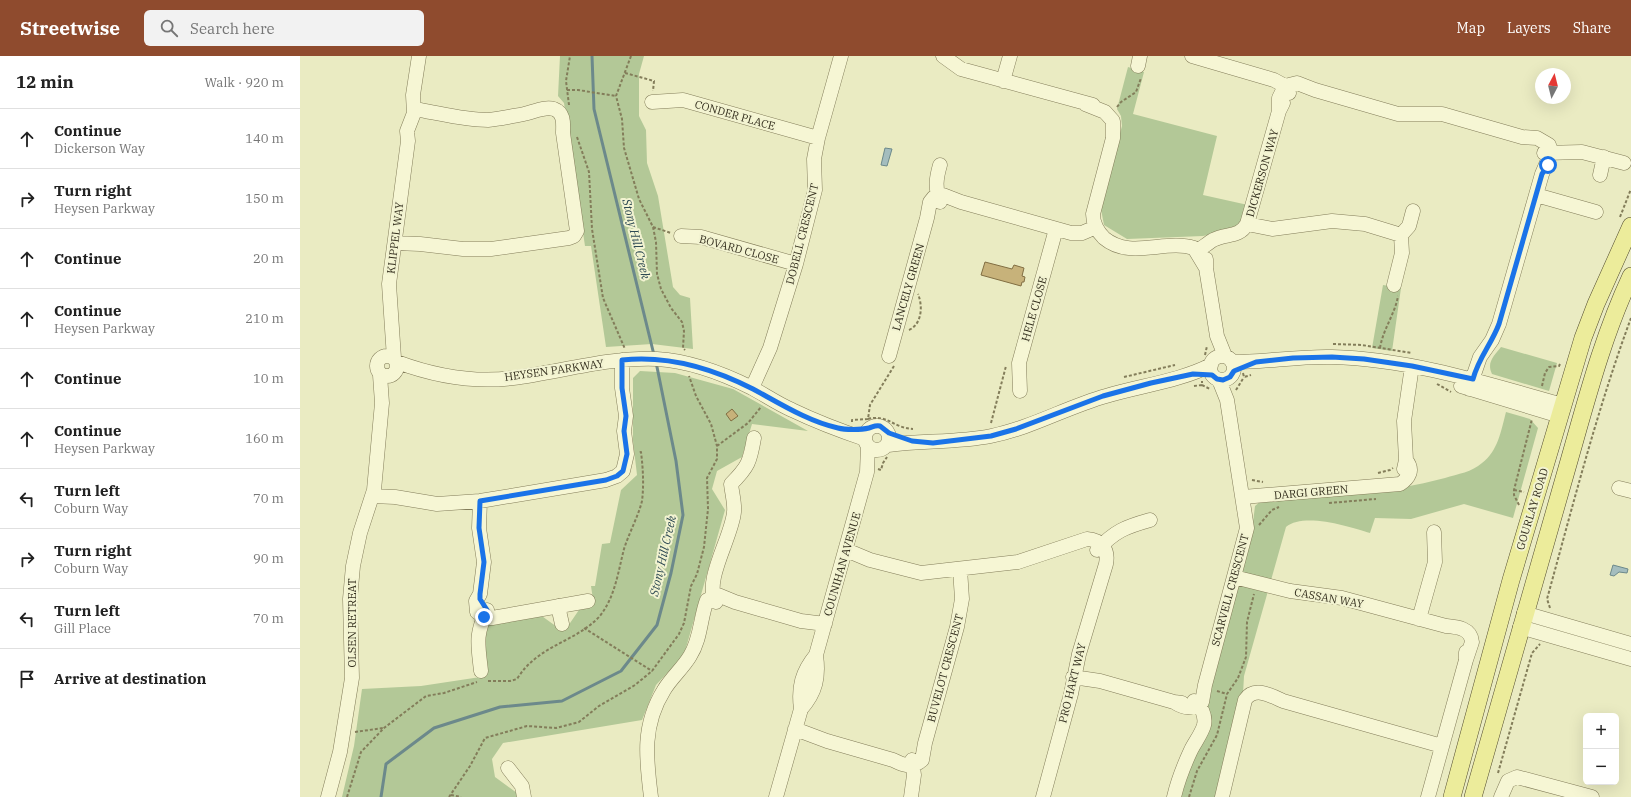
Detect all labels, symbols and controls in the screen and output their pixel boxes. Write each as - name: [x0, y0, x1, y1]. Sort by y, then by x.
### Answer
- search box: [144, 10, 424, 46]
- text: Streetwise: [20, 16, 120, 40]
- icon: search: [158, 17, 180, 39]
- text: Search here: [190, 19, 275, 38]
- text: Map: [1457, 19, 1485, 37]
- text: Layers: [1507, 19, 1551, 37]
- text: Share: [1573, 19, 1611, 37]
- north arrow: [1535, 68, 1571, 104]
- text: 12 min: [16, 71, 74, 93]
- text: Walk · 920 m: [205, 74, 284, 91]
- street label: CONDER PLACE: [693, 97, 777, 133]
- text: Continue: [54, 121, 121, 140]
- icon: ahead: [16, 128, 38, 150]
- street label: DICKERSON WAY: [1243, 128, 1281, 218]
- text: 140 m: [245, 130, 284, 147]
- text: Dickerson Way: [54, 140, 145, 157]
- route start: [1539, 156, 1557, 174]
- text: Turn right: [54, 181, 132, 200]
- street label: DOBELL CRESCENT: [783, 182, 821, 286]
- icon: right: [16, 188, 38, 210]
- text: 150 m: [245, 190, 284, 207]
- water label: Stony Hill Creek: [619, 196, 654, 281]
- text: Heysen Parkway: [54, 200, 155, 217]
- street label: KLIPPEL WAY: [384, 201, 406, 275]
- street label: BOVARD CLOSE: [698, 232, 780, 266]
- street label: LANCELY GREEN: [889, 241, 927, 332]
- icon: ahead: [16, 248, 38, 270]
- text: Continue: [54, 249, 121, 268]
- text: 20 m: [253, 250, 284, 267]
- street label: HELE CLOSE: [1018, 275, 1050, 343]
- text: Continue: [54, 301, 121, 320]
- icon: ahead: [16, 308, 38, 330]
- text: 210 m: [245, 310, 284, 327]
- text: Heysen Parkway: [54, 320, 155, 337]
- street label: HEYSEN PARKWAY: [503, 356, 605, 384]
- icon: ahead: [16, 368, 38, 390]
- text: Continue: [54, 369, 121, 388]
- text: 10 m: [253, 370, 284, 387]
- text: Continue: [54, 421, 121, 440]
- icon: ahead: [16, 428, 38, 450]
- text: 160 m: [245, 430, 284, 447]
- text: Heysen Parkway: [54, 440, 155, 457]
- street label: GOURLAY ROAD: [1513, 466, 1551, 552]
- text: Turn left: [54, 481, 120, 500]
- street label: DARGI GREEN: [1273, 482, 1349, 502]
- icon: left: [16, 488, 38, 510]
- text: 70 m: [253, 490, 284, 507]
- text: Coburn Way: [54, 500, 128, 517]
- street label: COUNIHAN AVENUE: [820, 510, 864, 618]
- water label: Stony Hill Creek: [646, 514, 679, 599]
- street label: SCARVELL CRESCENT: [1208, 532, 1252, 648]
- text: Turn right: [54, 541, 132, 560]
- icon: right: [16, 548, 38, 570]
- text: 90 m: [253, 550, 284, 567]
- text: Coburn Way: [54, 560, 128, 577]
- street label: OLSEN RETREAT: [345, 578, 359, 668]
- street label: CASSAN WAY: [1293, 585, 1365, 611]
- text: Turn left: [54, 601, 120, 620]
- icon: left: [16, 608, 38, 630]
- route end: [475, 608, 493, 626]
- text: 70 m: [253, 610, 284, 627]
- street label: BUVELOT CRESCENT: [924, 612, 966, 724]
- text: Gill Place: [54, 620, 111, 637]
- street label: PRO HART WAY: [1055, 642, 1089, 724]
- icon: arrive: [16, 668, 38, 690]
- text: Arrive at destination: [54, 669, 206, 688]
- map controls: [1583, 713, 1619, 785]
- button: +: [1583, 713, 1619, 749]
- button: −: [1583, 749, 1619, 785]

